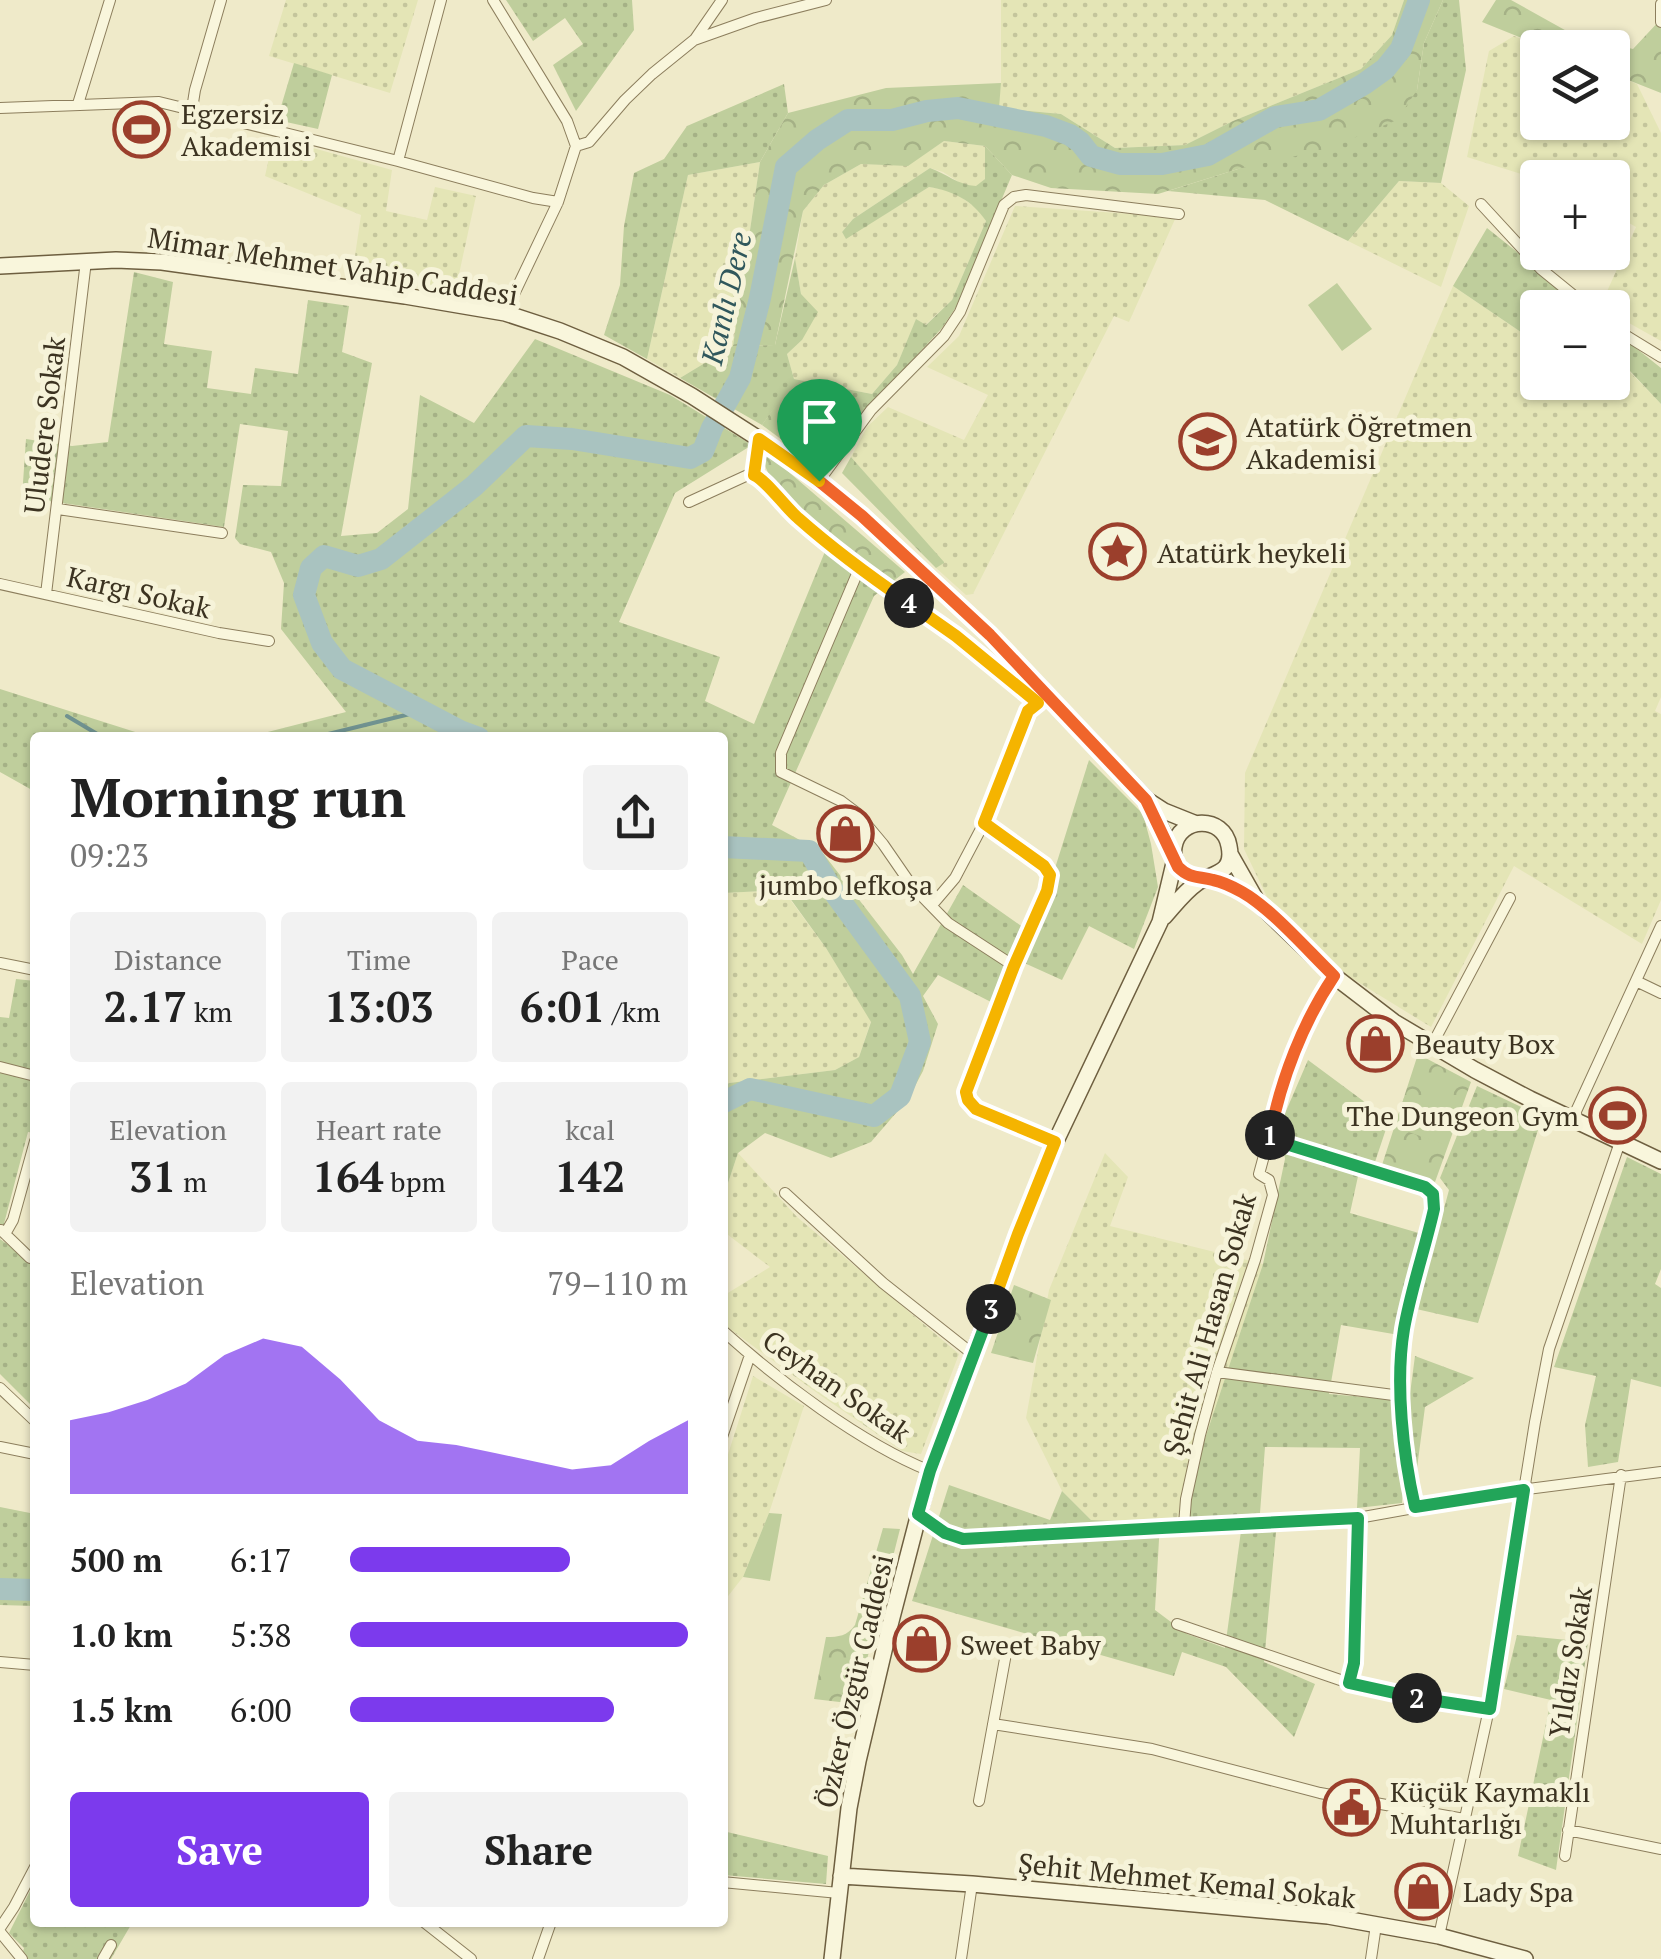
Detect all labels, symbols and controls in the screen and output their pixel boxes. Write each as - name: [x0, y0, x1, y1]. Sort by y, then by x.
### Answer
- map controls: [1520, 30, 1630, 400]
- button: layers: [1520, 30, 1630, 140]
- place label: Egzersiz Akademisi: [181, 95, 311, 164]
- sports icon: Egzersiz Akademisi: [112, 99, 172, 159]
- button: +: [1520, 160, 1630, 270]
- street label: Mimar Mehmet Vahip Caddesi: [145, 218, 521, 314]
- water label: Kanlı Dere: [691, 227, 761, 369]
- button: −: [1520, 290, 1630, 400]
- street label: Uludere Sokak: [15, 334, 73, 516]
- pin: [777, 379, 862, 482]
- icon: arrive: [792, 394, 847, 449]
- place label: Atatürk Öğretmen Akademisi: [1246, 408, 1473, 477]
- school or university icon: Atatürk Öğretmen Akademisi: [1177, 412, 1237, 472]
- place icon: Atatürk heykeli: [1088, 522, 1148, 582]
- place label: Atatürk heykeli: [1157, 534, 1347, 571]
- street label: Kargı Sokak: [63, 558, 215, 627]
- pin: 4: [884, 578, 934, 628]
- text: 4: [901, 584, 917, 621]
- text: Morning run: [70, 760, 406, 833]
- button: share: [583, 765, 688, 870]
- shop icon: jumbo lefkoşa: [816, 803, 876, 863]
- text: 09:23: [70, 834, 149, 876]
- place label: jumbo lefkoşa: [759, 866, 933, 903]
- text: Distance: [114, 941, 222, 978]
- text: Time: [347, 941, 411, 978]
- text: Pace: [561, 941, 619, 978]
- text: 2.17: [103, 978, 187, 1034]
- text: 13:03: [324, 978, 434, 1034]
- text: 6:01: [520, 978, 605, 1034]
- text: km: [187, 993, 233, 1030]
- text: /km: [605, 993, 660, 1030]
- shop icon: Beauty Box: [1346, 1013, 1406, 1073]
- place label: Beauty Box: [1415, 1025, 1555, 1062]
- sports icon: The Dungeon Gym: [1588, 1085, 1648, 1145]
- place label: The Dungeon Gym: [1347, 1097, 1579, 1134]
- pin: 1: [1245, 1110, 1295, 1160]
- text: Elevation: [109, 1111, 227, 1148]
- text: Heart rate: [316, 1111, 442, 1148]
- text: kcal: [565, 1111, 615, 1148]
- text: 1: [1262, 1116, 1278, 1153]
- text: 31: [129, 1148, 176, 1204]
- text: 164: [312, 1148, 384, 1204]
- text: 142: [554, 1148, 626, 1204]
- text: m: [176, 1163, 207, 1200]
- text: bpm: [384, 1163, 446, 1200]
- street label: Şehit Ali Hasan Sokak: [1154, 1188, 1264, 1459]
- text: Elevation: [70, 1262, 204, 1304]
- text: 79–110 m: [547, 1262, 688, 1304]
- pin: 3: [966, 1284, 1016, 1334]
- text: 3: [983, 1290, 999, 1327]
- street label: Ceyhan Sokak: [756, 1321, 919, 1451]
- text: 500 m: [70, 1539, 162, 1581]
- text: 6:17: [230, 1539, 292, 1581]
- street label: Özker Özgür Caddesi: [807, 1550, 901, 1812]
- street label: Yıldız Sokak: [1540, 1583, 1600, 1740]
- text: 1.0 km: [70, 1614, 173, 1656]
- text: 5:38: [230, 1614, 292, 1656]
- shop icon: Sweet Baby: [891, 1614, 951, 1674]
- place label: Sweet Baby: [960, 1626, 1102, 1663]
- pin: 2: [1392, 1673, 1442, 1723]
- text: 2: [1409, 1679, 1425, 1716]
- text: 1.5 km: [70, 1689, 173, 1731]
- text: 6:00: [230, 1689, 292, 1731]
- place label: Küçük Kaymaklı Muhtarlığı: [1390, 1773, 1591, 1842]
- public building icon: Küçük Kaymaklı Muhtarlığı: [1321, 1777, 1381, 1837]
- button: Save: [70, 1792, 369, 1907]
- button: Share: [389, 1792, 688, 1907]
- street label: Şehit Mehmet Kemal Sokak: [1016, 1844, 1358, 1916]
- shop icon: Lady Spa: [1394, 1861, 1454, 1921]
- place label: Lady Spa: [1463, 1873, 1574, 1910]

